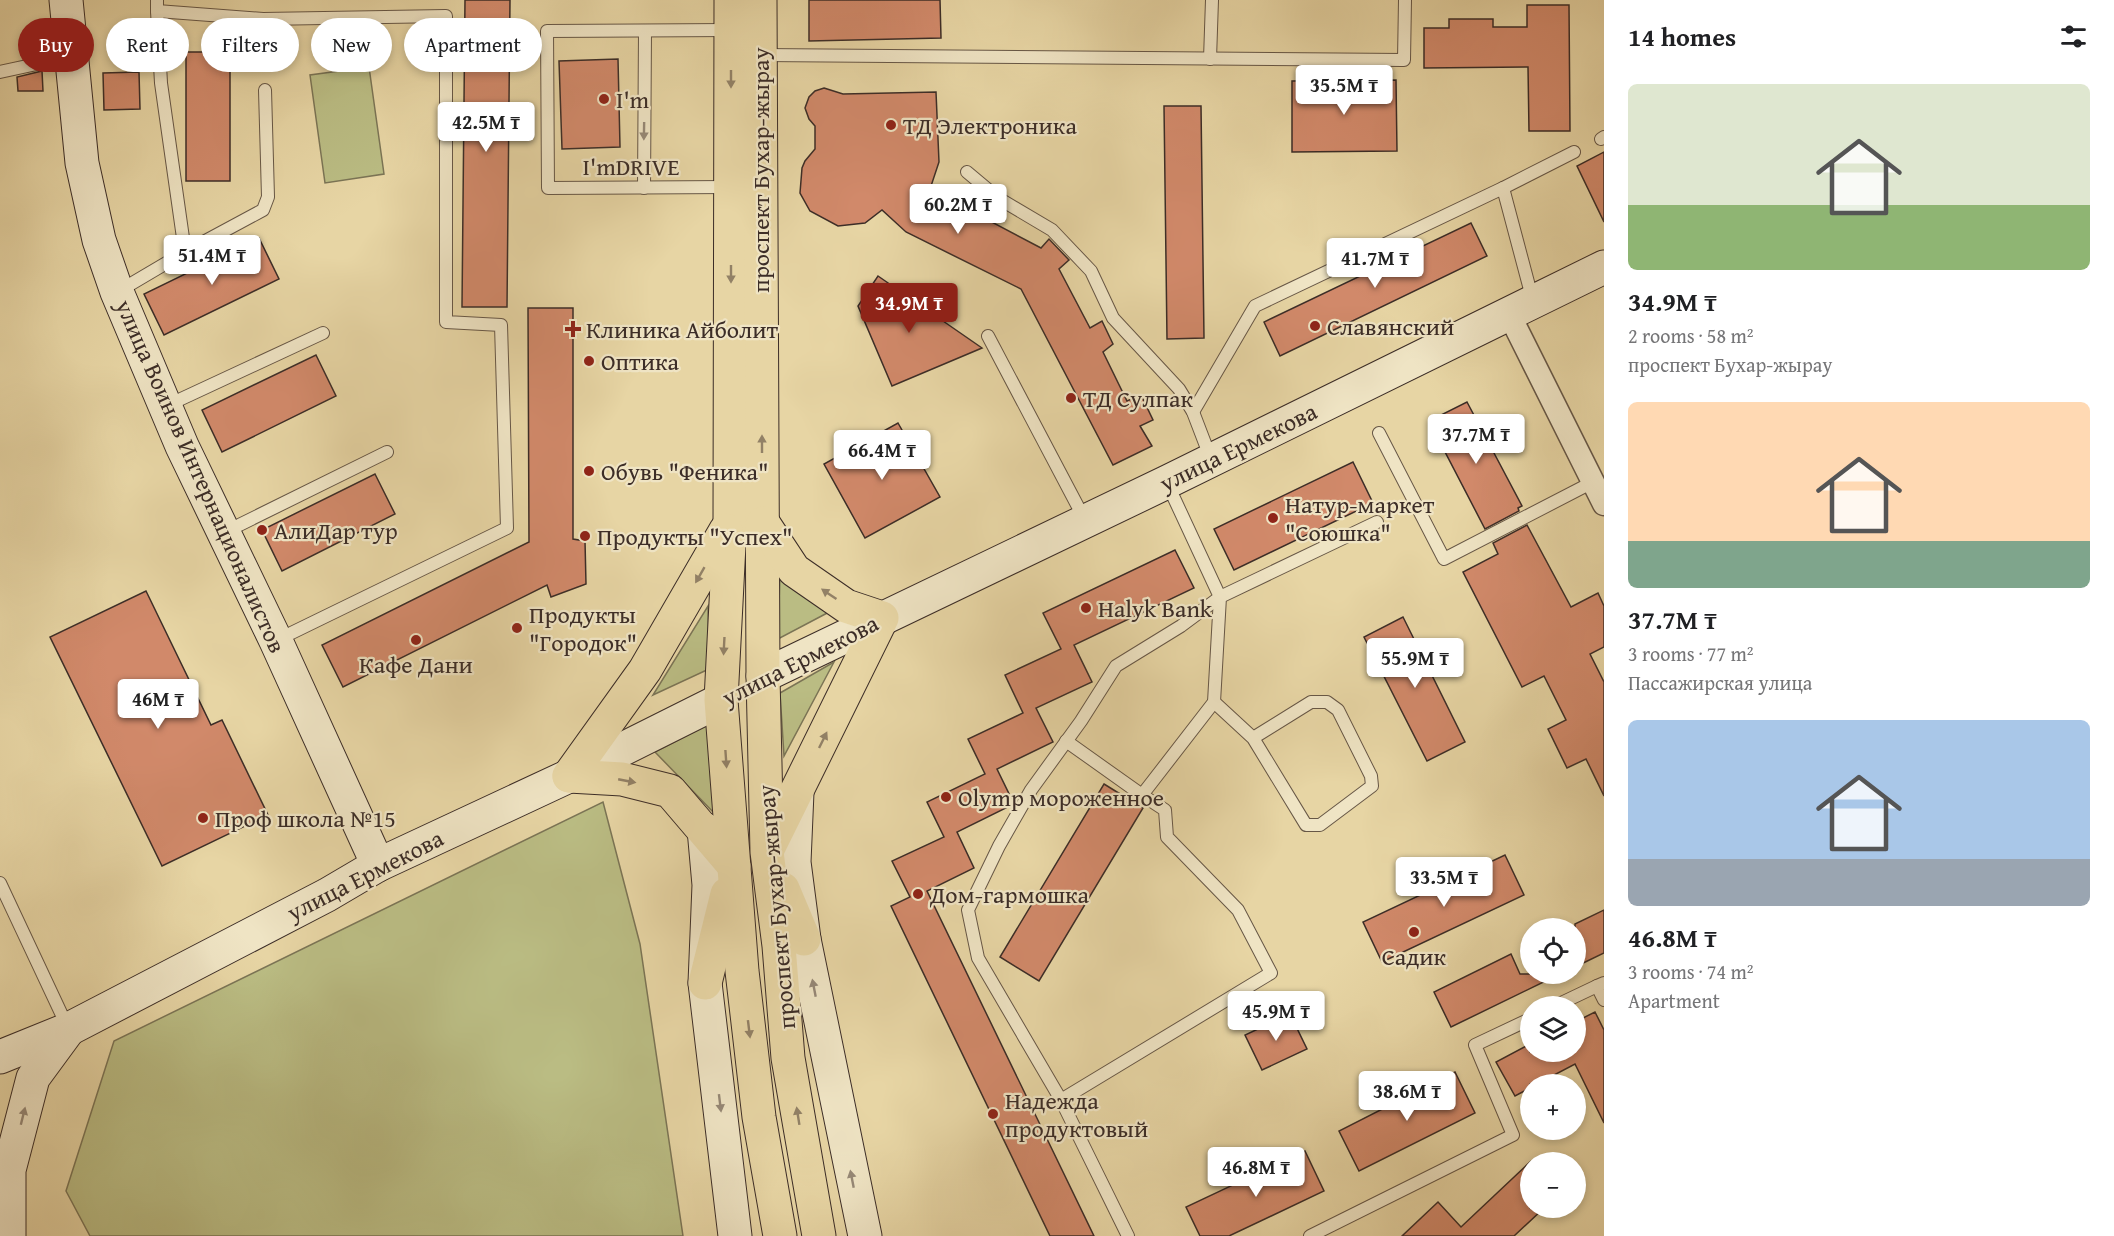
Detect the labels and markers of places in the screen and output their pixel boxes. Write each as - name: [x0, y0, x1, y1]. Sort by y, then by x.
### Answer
- pin: 35.5M ₸: [1289, 65, 1399, 116]
- place label: I'm: [616, 82, 650, 117]
- marker: I'm: [597, 92, 611, 106]
- pin: 42.5M ₸: [431, 102, 541, 153]
- place label: ТД Электроника: [903, 108, 1077, 143]
- marker: ТД Электроника: [884, 118, 898, 132]
- pin: 60.2M ₸: [903, 184, 1013, 235]
- pin: 51.4M ₸: [157, 235, 267, 286]
- pin: 41.7M ₸: [1320, 238, 1430, 289]
- pin: 34.9M ₸: [854, 283, 964, 334]
- place label: Славянский: [1327, 309, 1454, 344]
- place label: Клиника Айболит: [586, 312, 779, 347]
- marker: Славянский: [1308, 319, 1322, 333]
- marker: Клиника Айболит: [564, 320, 582, 338]
- place label: Оптика: [601, 344, 680, 379]
- marker: Оптика: [582, 354, 596, 368]
- place label: ТД Сулпак: [1083, 381, 1194, 416]
- marker: ТД Сулпак: [1064, 391, 1078, 405]
- pin: 37.7M ₸: [1421, 414, 1531, 465]
- pin: 66.4M ₸: [827, 430, 937, 481]
- place label: Обувь "Феника": [601, 454, 769, 489]
- marker: Обувь "Феника": [582, 464, 596, 478]
- place label: Натур-маркет "Союшка": [1285, 487, 1435, 550]
- marker: Натур-маркет "Союшка": [1266, 511, 1280, 525]
- place label: АлиДар тур: [274, 513, 398, 548]
- place label: Продукты "Успех": [597, 519, 793, 554]
- marker: АлиДар тур: [255, 523, 269, 537]
- marker: Продукты "Успех": [578, 529, 592, 543]
- place label: Halyk Bank: [1098, 591, 1213, 626]
- place label: Продукты "Городок": [529, 597, 637, 660]
- marker: Halyk Bank: [1079, 601, 1093, 615]
- marker: Продукты "Городок": [510, 621, 524, 635]
- marker: Кафе Дани: [409, 633, 423, 647]
- pin: 55.9M ₸: [1360, 638, 1470, 689]
- place label: Кафе Дани: [359, 647, 473, 682]
- pin: 46M ₸: [116, 679, 200, 730]
- place label: Olymp мороженное: [958, 780, 1164, 815]
- marker: Olymp мороженное: [939, 790, 953, 804]
- place label: Проф школа №15: [215, 801, 396, 836]
- marker: Проф школа №15: [196, 811, 210, 825]
- pin: 33.5M ₸: [1389, 857, 1499, 908]
- place label: Дом-гармошка: [929, 877, 1090, 912]
- marker: Дом-гармошка: [911, 887, 925, 901]
- marker: Садик: [1407, 925, 1421, 939]
- place label: Садик: [1382, 939, 1447, 974]
- pin: 45.9M ₸: [1221, 991, 1331, 1042]
- pin: 38.6M ₸: [1352, 1071, 1462, 1122]
- place label: Надежда продуктовый: [1005, 1083, 1148, 1146]
- marker: Надежда продуктовый: [986, 1107, 1000, 1121]
- pin: 46.8M ₸: [1201, 1147, 1311, 1198]

